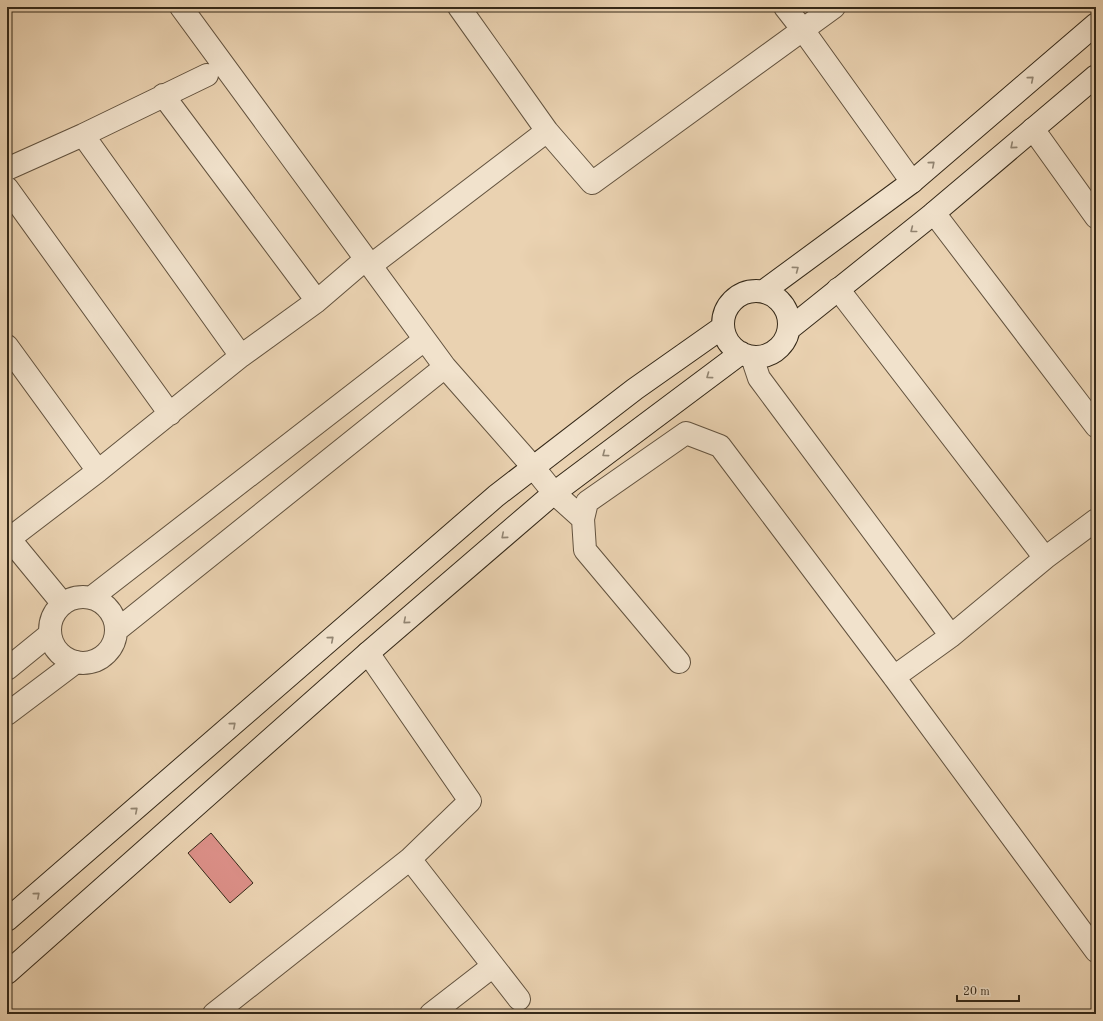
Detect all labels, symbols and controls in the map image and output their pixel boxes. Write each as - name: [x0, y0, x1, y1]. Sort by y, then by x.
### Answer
- one-way arrow: [1026, 77, 1033, 84]
- one-way arrow: [1010, 142, 1018, 149]
- one-way arrow: [928, 162, 935, 169]
- one-way arrow: [911, 225, 918, 232]
- one-way arrow: [791, 267, 798, 274]
- one-way arrow: [706, 371, 713, 379]
- one-way arrow: [603, 450, 610, 457]
- one-way arrow: [502, 532, 509, 539]
- one-way arrow: [403, 616, 410, 623]
- one-way arrow: [326, 637, 334, 644]
- one-way arrow: [228, 722, 236, 729]
- one-way arrow: [130, 807, 138, 814]
- one-way arrow: [32, 892, 39, 899]
- scale bar: [957, 977, 1019, 1003]
- text: 20 m: [963, 986, 990, 998]

